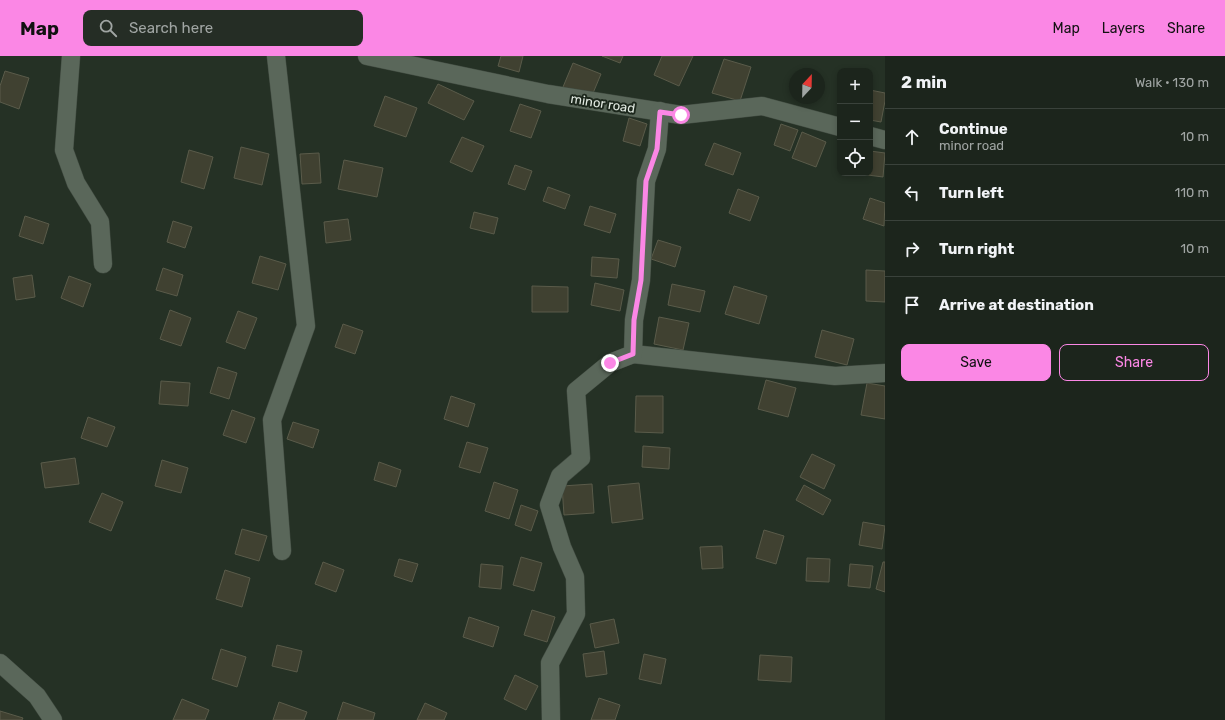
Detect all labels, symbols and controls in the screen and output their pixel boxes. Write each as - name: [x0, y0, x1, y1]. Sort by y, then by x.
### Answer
- search box: [83, 10, 363, 46]
- text: Map: [20, 17, 59, 40]
- icon: search: [97, 17, 119, 39]
- text: Search here: [129, 19, 213, 37]
- text: Map: [1053, 20, 1080, 37]
- text: Layers: [1102, 20, 1145, 37]
- text: Share: [1167, 20, 1205, 37]
- north arrow: [789, 68, 825, 104]
- map controls: [837, 68, 873, 176]
- button: +: [837, 68, 873, 104]
- text: 2 min: [901, 72, 947, 92]
- text: Walk · 130 m: [1135, 75, 1209, 90]
- street label: minor road: [570, 91, 636, 116]
- button: −: [837, 104, 873, 140]
- route start: [672, 106, 690, 124]
- text: Continue: [939, 120, 1008, 138]
- icon: ahead: [901, 126, 923, 148]
- text: 10 m: [1180, 129, 1209, 144]
- text: minor road: [939, 138, 1004, 153]
- button: locate: [837, 140, 873, 176]
- icon: left: [901, 182, 923, 204]
- text: Turn left: [939, 184, 1004, 202]
- text: 110 m: [1175, 185, 1209, 200]
- icon: right: [901, 238, 923, 260]
- text: Turn right: [939, 240, 1014, 258]
- text: 10 m: [1180, 241, 1209, 256]
- icon: arrive: [901, 294, 923, 316]
- text: Arrive at destination: [939, 296, 1094, 314]
- button: Save: [901, 344, 1051, 381]
- button: Share: [1059, 344, 1209, 381]
- route end: [601, 354, 619, 372]

